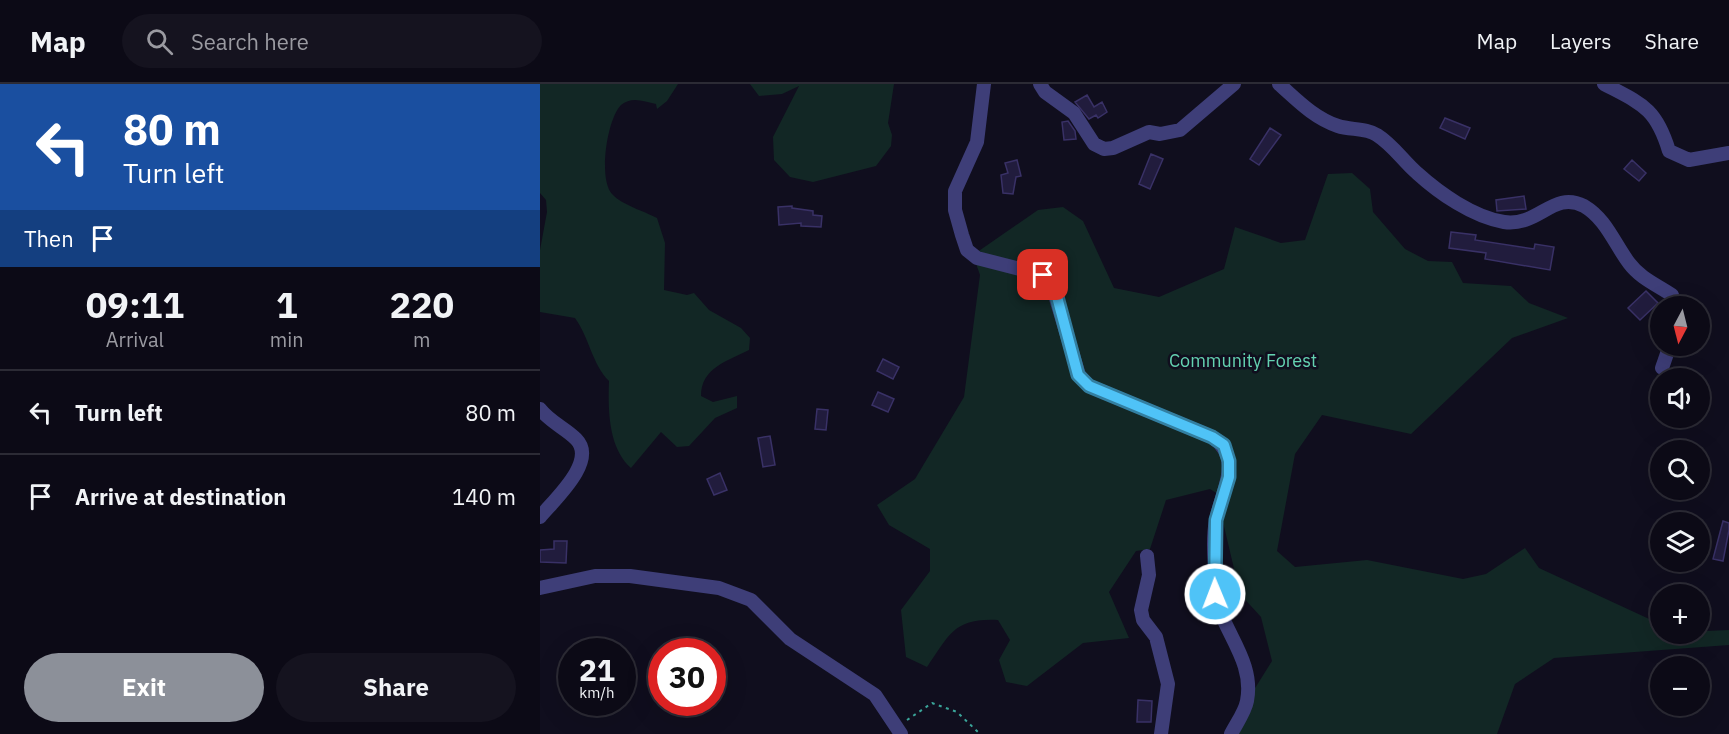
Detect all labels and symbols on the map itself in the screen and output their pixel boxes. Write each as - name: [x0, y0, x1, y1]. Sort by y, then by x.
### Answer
- pin: [1017, 249, 1068, 300]
- north arrow: [1650, 296, 1710, 356]
- park label: Community Forest: [1169, 349, 1317, 372]
- position arrow: [1183, 562, 1247, 626]
- speed limit sign: 30: [648, 638, 726, 716]

